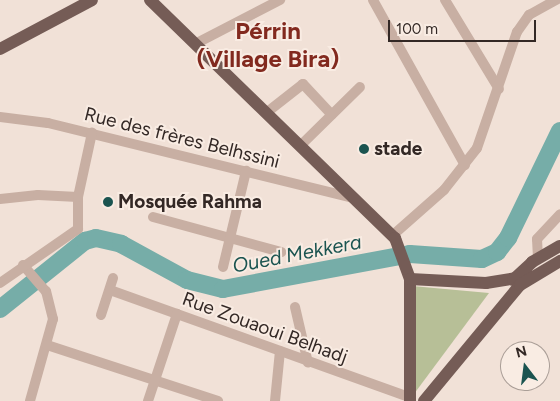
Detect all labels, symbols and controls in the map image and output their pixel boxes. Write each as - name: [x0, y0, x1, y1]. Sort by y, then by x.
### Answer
- scale bar: [390, 10, 538, 42]
- district label: Pérrin (Village Bira): [197, 17, 339, 73]
- text: 100 m: [396, 20, 438, 38]
- street label: Rue des frères Belhssini: [82, 103, 282, 173]
- place label: stade: [374, 138, 422, 160]
- marker: stade: [358, 143, 370, 155]
- place label: Mosquée Rahma: [118, 191, 262, 213]
- marker: Mosquée Rahma: [102, 196, 114, 208]
- water label: Oued Mekkera: [230, 230, 364, 278]
- street label: Rue Zouaoui Belhadj: [179, 287, 351, 369]
- north arrow: [500, 341, 550, 391]
- text: N: [514, 342, 529, 362]

